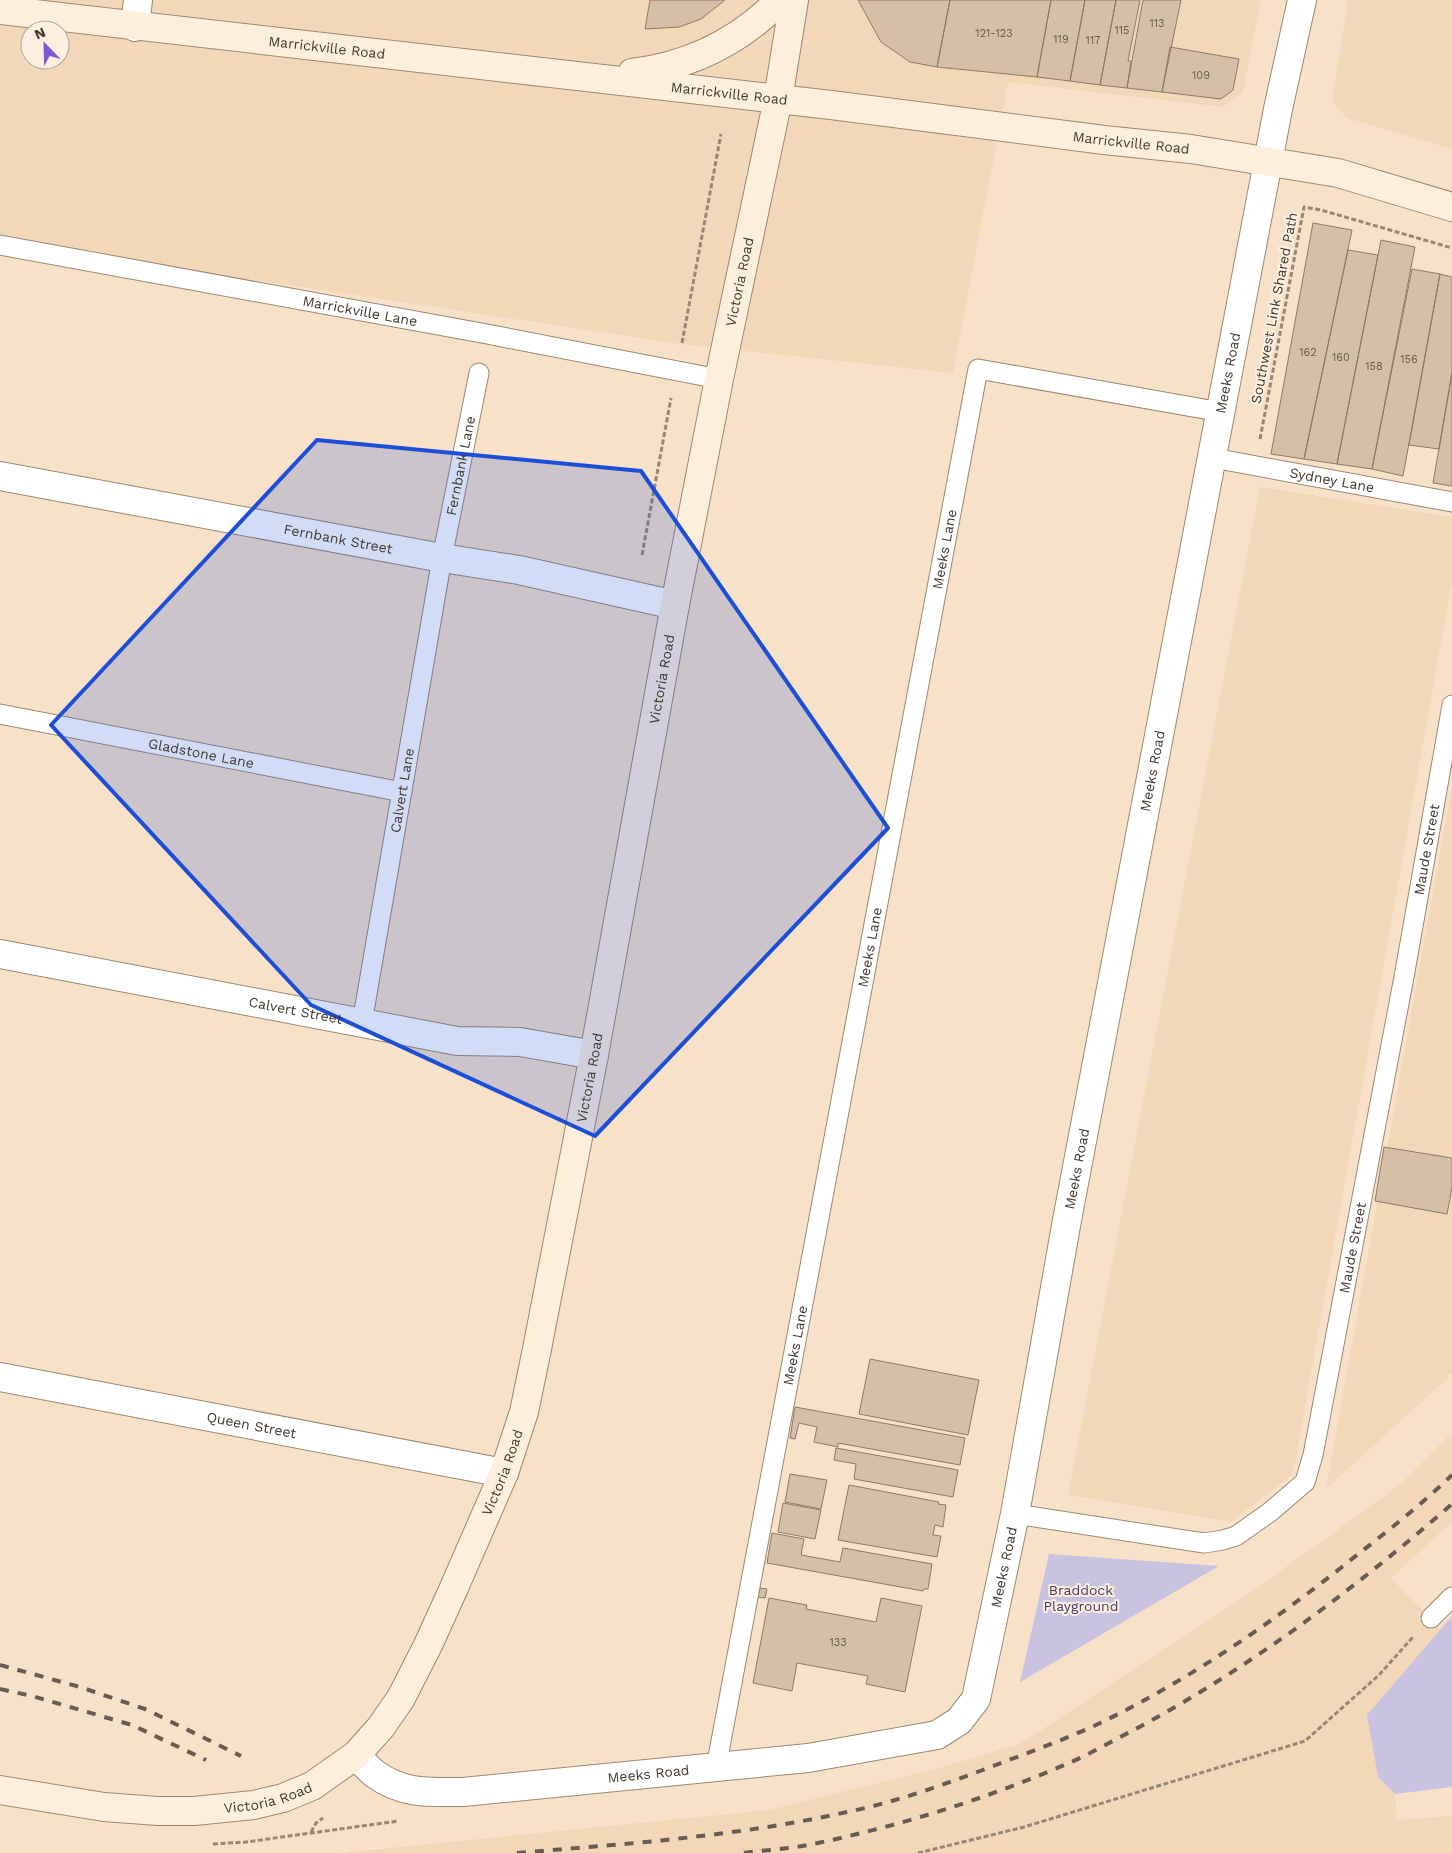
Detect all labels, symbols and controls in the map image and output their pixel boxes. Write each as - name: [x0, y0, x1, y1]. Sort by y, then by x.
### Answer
- house number: 113: [1150, 17, 1165, 30]
- north arrow: [20, 20, 70, 70]
- text: N: [32, 24, 48, 42]
- house number: 115: [1115, 24, 1129, 37]
- house number: 121-123: [975, 27, 1013, 40]
- street label: Marrickville Road: [268, 33, 386, 62]
- house number: 119: [1053, 33, 1069, 46]
- house number: 117: [1086, 34, 1100, 47]
- house number: 109: [1192, 69, 1210, 82]
- street label: Marrickville Road: [670, 79, 789, 108]
- street label: Marrickville Road: [1072, 128, 1190, 157]
- street label: Southwest Link Shared Path: [1248, 211, 1300, 405]
- street label: Victoria Road: [722, 236, 757, 328]
- street label: Marrickville Lane: [301, 292, 419, 329]
- street label: Meeks Road: [1212, 331, 1243, 415]
- house number: 162: [1299, 346, 1317, 359]
- house number: 160: [1332, 351, 1350, 364]
- house number: 156: [1400, 353, 1418, 366]
- house number: 158: [1365, 360, 1383, 373]
- street label: Fernbank Lane: [443, 415, 478, 517]
- street label: Sydney Lane: [1288, 464, 1376, 496]
- street label: Meeks Lane: [929, 508, 960, 590]
- street label: Fernbank Street: [283, 521, 394, 557]
- street label: Victoria Road: [646, 633, 678, 725]
- street label: Meeks Road: [1137, 729, 1168, 813]
- street label: Gladstone Lane: [147, 735, 255, 771]
- street label: Calvert Lane: [387, 747, 417, 834]
- street label: Maude Street: [1411, 803, 1442, 896]
- street label: Meeks Lane: [854, 906, 885, 989]
- street label: Calvert Street: [248, 994, 344, 1027]
- street label: Victoria Road: [573, 1032, 606, 1124]
- street label: Meeks Road: [1061, 1127, 1092, 1211]
- street label: Maude Street: [1336, 1201, 1369, 1294]
- street label: Meeks Lane: [780, 1304, 810, 1387]
- street label: Queen Street: [205, 1409, 298, 1441]
- street label: Victoria Road: [478, 1427, 526, 1518]
- street label: Meeks Road: [987, 1525, 1020, 1609]
- park label: Braddock Playground: [1044, 1582, 1118, 1614]
- house number: 133: [829, 1636, 847, 1649]
- street label: Meeks Road: [607, 1762, 690, 1786]
- street label: Victoria Road: [223, 1779, 315, 1816]

